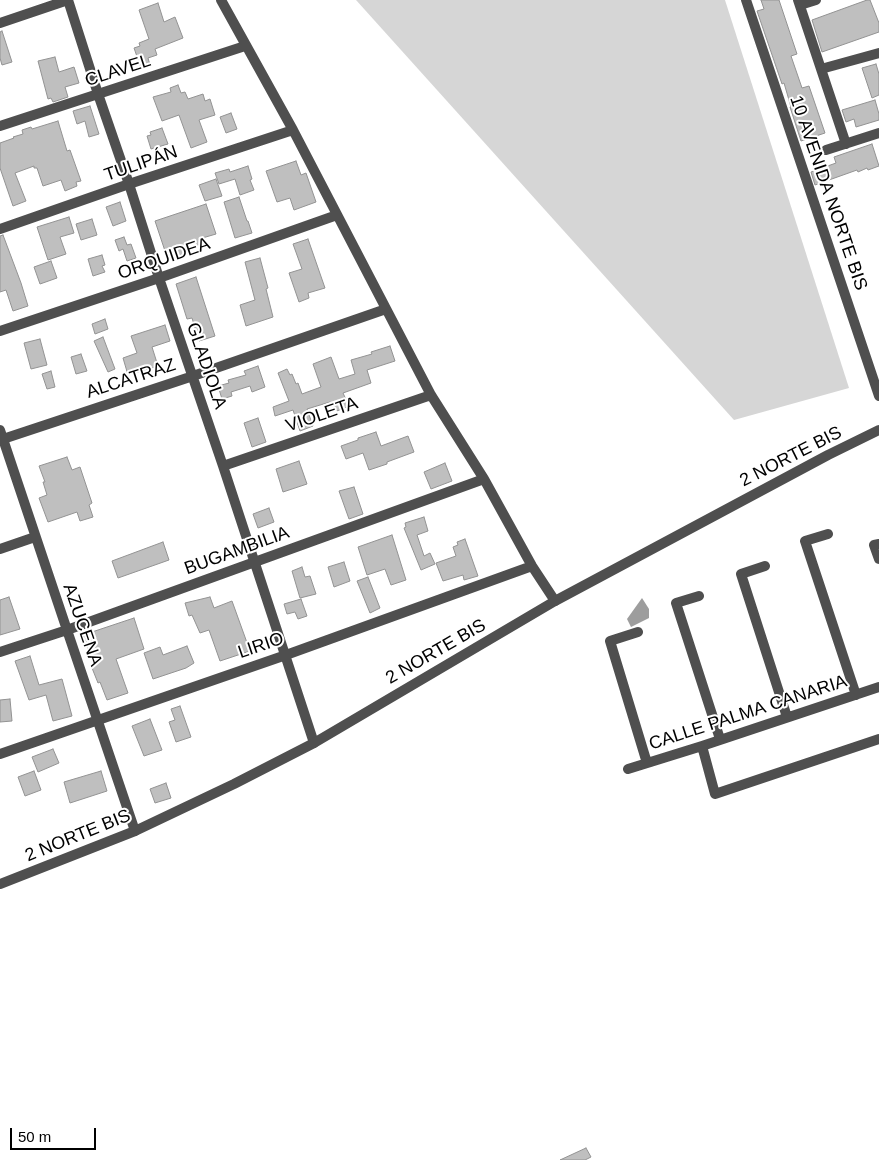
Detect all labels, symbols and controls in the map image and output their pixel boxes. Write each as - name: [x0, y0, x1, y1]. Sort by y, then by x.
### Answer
- street label: CLAVEL: [82, 50, 154, 92]
- street label: 10 AVENIDA NORTE BIS: [785, 93, 871, 293]
- street label: TULIPÁN: [102, 141, 180, 187]
- street label: ORQUIDEA: [115, 233, 213, 285]
- street label: GLADIOLA: [181, 320, 231, 412]
- street label: ALCATRAZ: [84, 354, 178, 404]
- street label: VIOLETA: [283, 393, 361, 437]
- street label: 2 NORTE BIS: [736, 422, 846, 492]
- street label: BUGAMBILIA: [182, 522, 292, 580]
- street label: AZUCENA: [58, 581, 106, 669]
- street label: 2 NORTE BIS: [382, 615, 490, 689]
- street label: LIRIO: [235, 628, 287, 664]
- street label: CALLE PALMA CANARIA: [646, 671, 850, 755]
- street label: 2 NORTE BIS: [22, 805, 134, 867]
- scale bar: [12, 1118, 99, 1150]
- text: 50 m: [18, 1128, 51, 1145]

